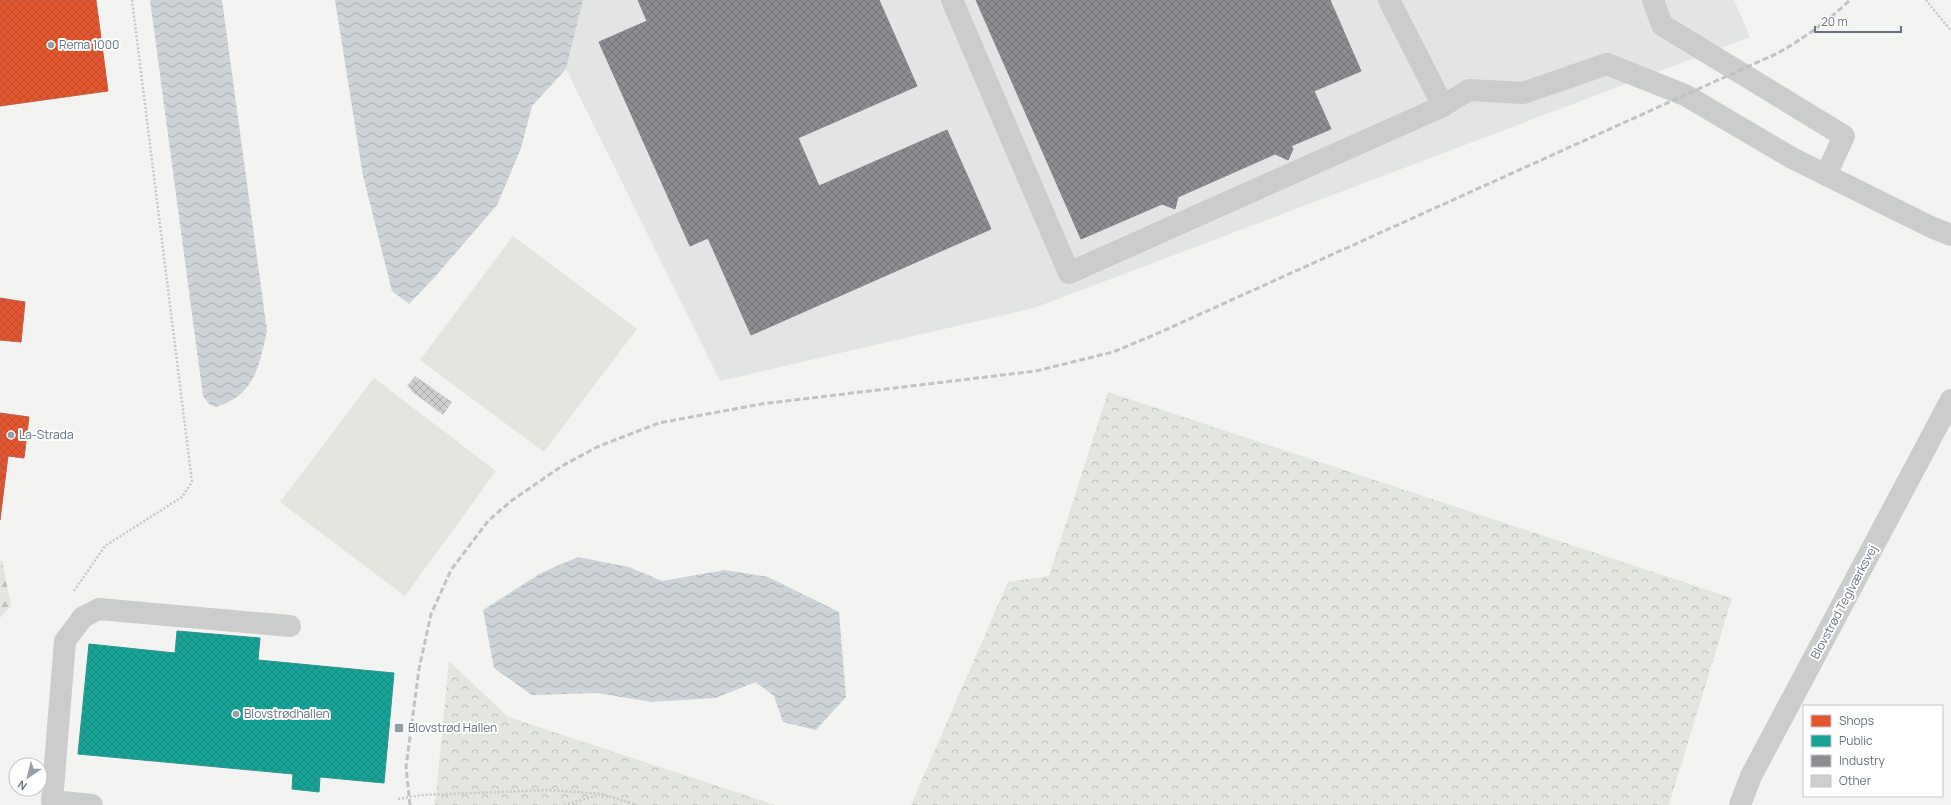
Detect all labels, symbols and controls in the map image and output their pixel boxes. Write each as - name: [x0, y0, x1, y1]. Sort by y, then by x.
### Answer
- scale bar: [1815, 8, 1901, 34]
- text: 20 m: [1821, 13, 1848, 30]
- place label: Rema 1000: [59, 36, 119, 53]
- marker: Rema 1000: [46, 40, 56, 50]
- place label: La-Strada: [19, 426, 74, 443]
- marker: La-Strada: [6, 430, 16, 440]
- street label: Blovstrød Teglværksvej: [1806, 542, 1881, 662]
- place label: Blovstrødhallen: [244, 705, 330, 722]
- legend: [1803, 705, 1943, 797]
- marker: Blovstrødhallen: [231, 709, 241, 719]
- text: Shops: [1839, 712, 1874, 729]
- place label: Blovstrød Hallen: [408, 719, 497, 736]
- marker: Blovstrød Hallen: [393, 722, 405, 734]
- text: Public: [1839, 732, 1873, 749]
- text: Industry: [1839, 752, 1885, 769]
- north arrow: [8, 757, 48, 797]
- text: Other: [1839, 772, 1872, 789]
- text: N: [14, 777, 30, 794]

